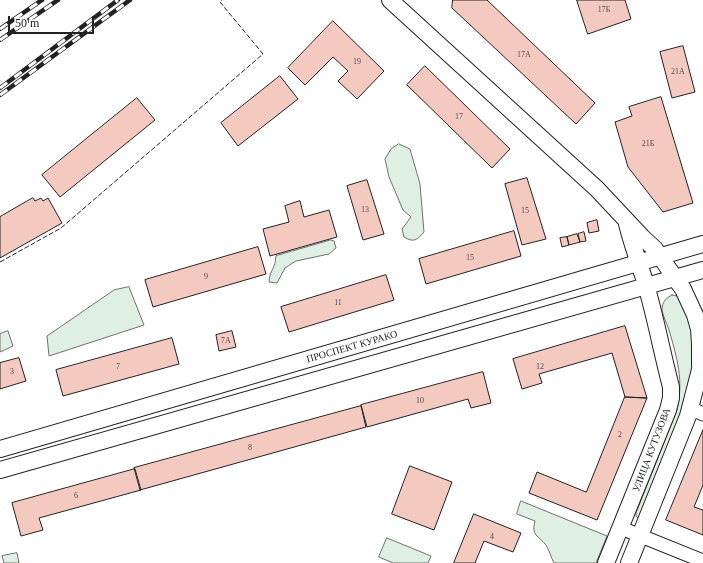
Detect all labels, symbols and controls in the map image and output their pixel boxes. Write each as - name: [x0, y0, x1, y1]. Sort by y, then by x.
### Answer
- house number: 17Б: [598, 5, 610, 15]
- scale bar: [10, 8, 96, 34]
- text: 50 m: [15, 16, 39, 30]
- house number: 17А: [517, 50, 531, 60]
- house number: 19: [353, 57, 361, 67]
- house number: 21А: [671, 67, 685, 77]
- house number: 17: [455, 112, 463, 122]
- house number: 21Б: [642, 139, 654, 149]
- house number: 13: [361, 205, 369, 215]
- house number: 15: [521, 206, 529, 216]
- house number: 15: [466, 253, 474, 263]
- house number: 9: [204, 272, 208, 282]
- house number: 11: [334, 298, 342, 308]
- street label: ПРОСПЕКТ КУРАКО: [305, 328, 399, 366]
- house number: 7А: [221, 336, 231, 346]
- house number: 7: [116, 362, 120, 372]
- house number: 12: [536, 362, 544, 372]
- house number: 3: [10, 367, 14, 377]
- house number: 10: [416, 396, 424, 406]
- street label: УЛИЦА КУТУЗОВА: [630, 406, 674, 494]
- house number: 2: [618, 430, 622, 440]
- house number: 8: [248, 443, 252, 453]
- house number: 6: [74, 491, 78, 501]
- house number: 4: [490, 532, 494, 542]

